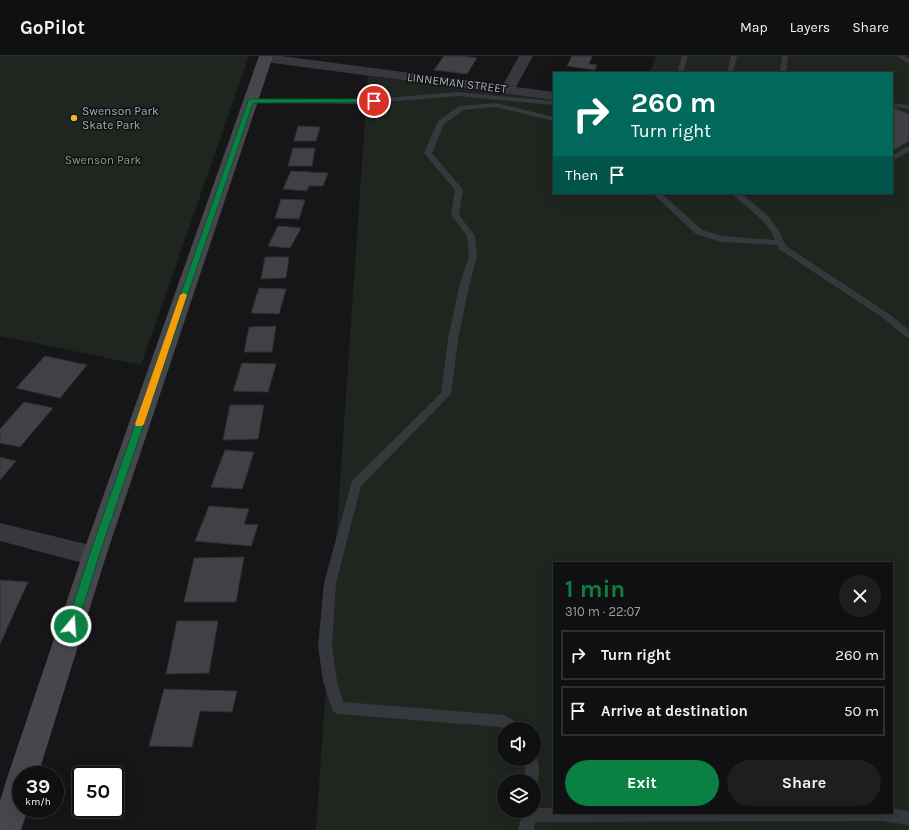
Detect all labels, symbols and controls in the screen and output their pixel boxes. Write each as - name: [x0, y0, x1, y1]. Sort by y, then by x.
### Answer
- text: GoPilot: [20, 17, 85, 39]
- text: Map: [740, 19, 768, 36]
- text: Layers: [790, 19, 830, 36]
- text: Share: [852, 19, 889, 36]
- street label: LINNEMAN STREET: [406, 70, 508, 96]
- pin: [357, 84, 391, 118]
- text: 260 m: [631, 86, 716, 119]
- icon: right: [565, 88, 617, 140]
- icon: arrive: [363, 90, 385, 112]
- place label: Swenson Park Skate Park: [82, 104, 159, 132]
- marker: Swenson Park Skate Park: [69, 113, 79, 123]
- text: Turn right: [631, 120, 711, 142]
- park label: Swenson Park: [65, 153, 142, 167]
- icon: arrive: [606, 164, 628, 186]
- text: Then: [565, 166, 598, 184]
- text: 1 min: [565, 575, 625, 603]
- button: close: [839, 575, 881, 617]
- text: 310 m · 22:07: [565, 604, 640, 619]
- position arrow: [50, 605, 92, 647]
- icon: right: [567, 644, 589, 666]
- text: Turn right: [601, 646, 671, 664]
- text: 260 m: [835, 646, 879, 664]
- icon: arrive: [567, 700, 589, 722]
- text: Arrive at destination: [601, 702, 748, 720]
- text: 50 m: [844, 702, 879, 720]
- map controls: [497, 722, 541, 818]
- button: sound: [497, 722, 541, 766]
- button: Exit: [565, 760, 719, 806]
- button: Share: [727, 760, 881, 806]
- speed limit sign: 50: [72, 766, 124, 818]
- button: layers: [497, 774, 541, 818]
- text: 39: [26, 775, 50, 798]
- text: km/h: [25, 796, 51, 808]

